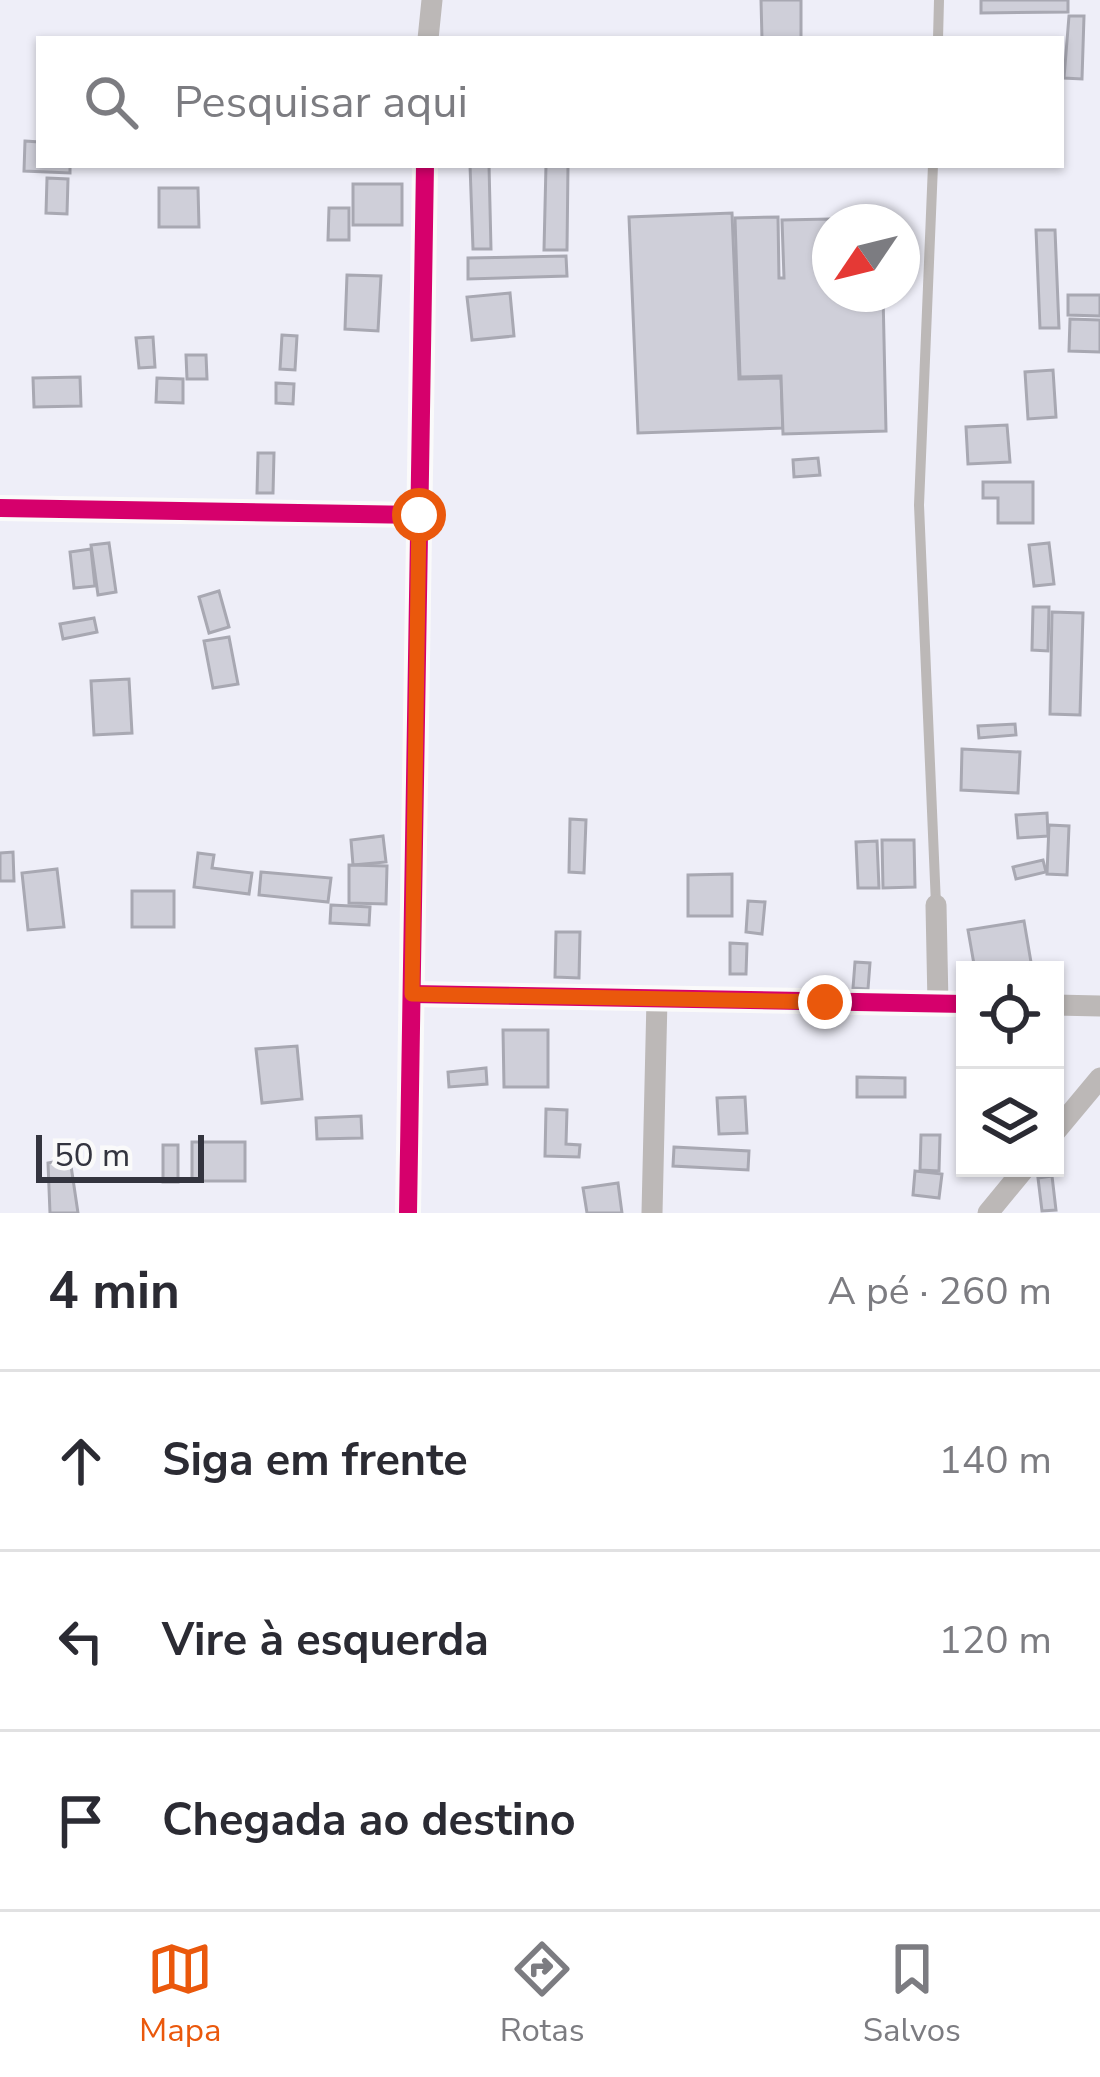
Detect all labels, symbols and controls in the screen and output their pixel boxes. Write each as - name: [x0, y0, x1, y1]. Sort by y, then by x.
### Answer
- search box: [36, 36, 1064, 168]
- icon: search: [78, 69, 144, 135]
- text: Pesquisar aqui: [174, 72, 468, 133]
- north arrow: [812, 204, 920, 312]
- route start: [392, 488, 446, 542]
- map controls: [956, 961, 1064, 1177]
- button: locate: [956, 961, 1064, 1069]
- route end: [798, 975, 852, 1029]
- button: layers: [956, 1069, 1064, 1177]
- scale bar: [36, 1129, 204, 1182]
- text: 50 m: [54, 1133, 130, 1178]
- text: 4 min: [48, 1256, 180, 1326]
- text: A pé · 260 m: [828, 1265, 1052, 1318]
- icon: ahead: [48, 1428, 114, 1494]
- text: Siga em frente: [162, 1430, 468, 1491]
- text: 140 m: [938, 1434, 1052, 1487]
- icon: left: [48, 1608, 114, 1674]
- text: Vire à esquerda: [162, 1610, 489, 1671]
- text: 120 m: [938, 1614, 1052, 1667]
- icon: arrive: [48, 1788, 114, 1854]
- text: Chegada ao destino: [162, 1790, 576, 1851]
- tab: Mapa: [139, 1936, 222, 2053]
- tab: Rotas: [500, 1936, 585, 2053]
- tab: Salvos: [863, 1936, 961, 2053]

